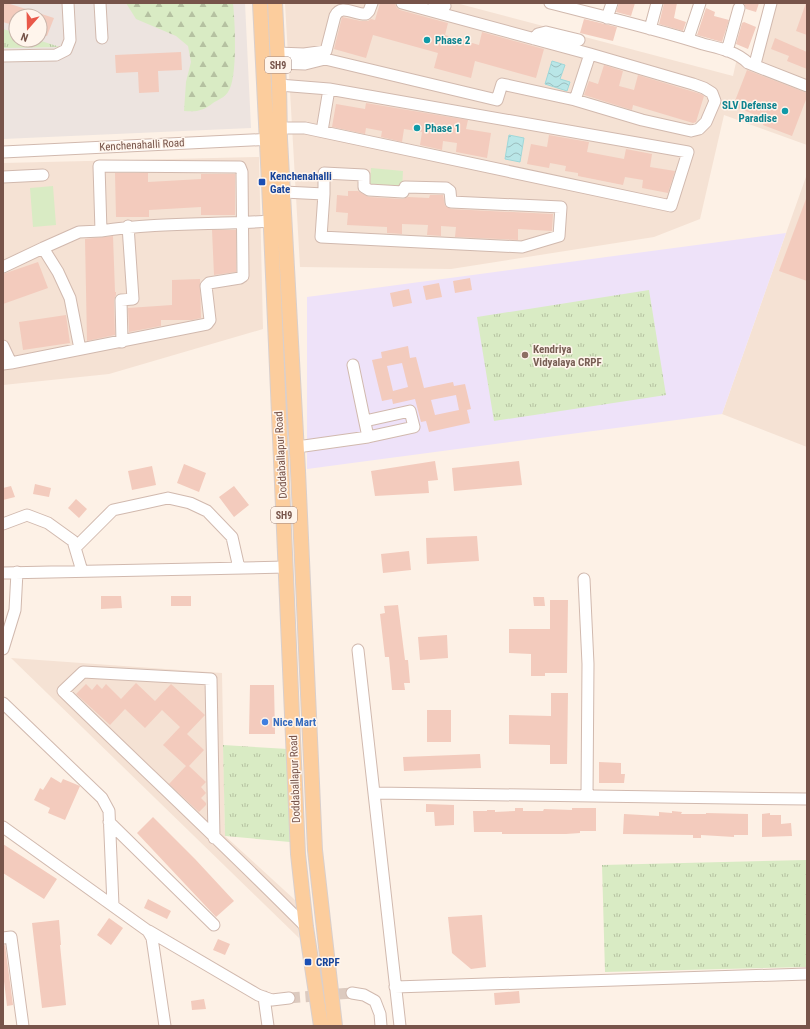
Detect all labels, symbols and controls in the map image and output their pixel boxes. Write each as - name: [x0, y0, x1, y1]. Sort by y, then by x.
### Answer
- north arrow: [8, 8, 48, 48]
- text: N: [19, 30, 30, 44]
- place label: Phase 2: [435, 34, 471, 47]
- marker: Phase 2: [422, 35, 432, 45]
- road number: SH9: [265, 57, 291, 73]
- place label: SLV Defense Paradise: [722, 99, 777, 125]
- marker: SLV Defense Paradise: [780, 106, 790, 116]
- place label: Phase 1: [425, 122, 460, 135]
- marker: Phase 1: [412, 123, 422, 133]
- street label: Kenchenahalli Road: [99, 136, 185, 154]
- place label: Kenchenahalli Gate: [270, 170, 332, 196]
- marker: Kenchenahalli Gate: [257, 177, 267, 187]
- place label: Kendriya Vidyalaya CRPF: [533, 343, 602, 369]
- marker: Kendriya Vidyalaya CRPF: [520, 350, 530, 360]
- street label: Doddaballapur Road: [272, 411, 290, 499]
- road number: SH9: [271, 507, 297, 523]
- place label: Nice Mart: [273, 716, 317, 729]
- marker: Nice Mart: [260, 717, 270, 727]
- street label: Doddaballapur Road: [287, 735, 303, 823]
- place label: CRPF: [316, 956, 340, 969]
- marker: CRPF: [303, 957, 313, 967]

